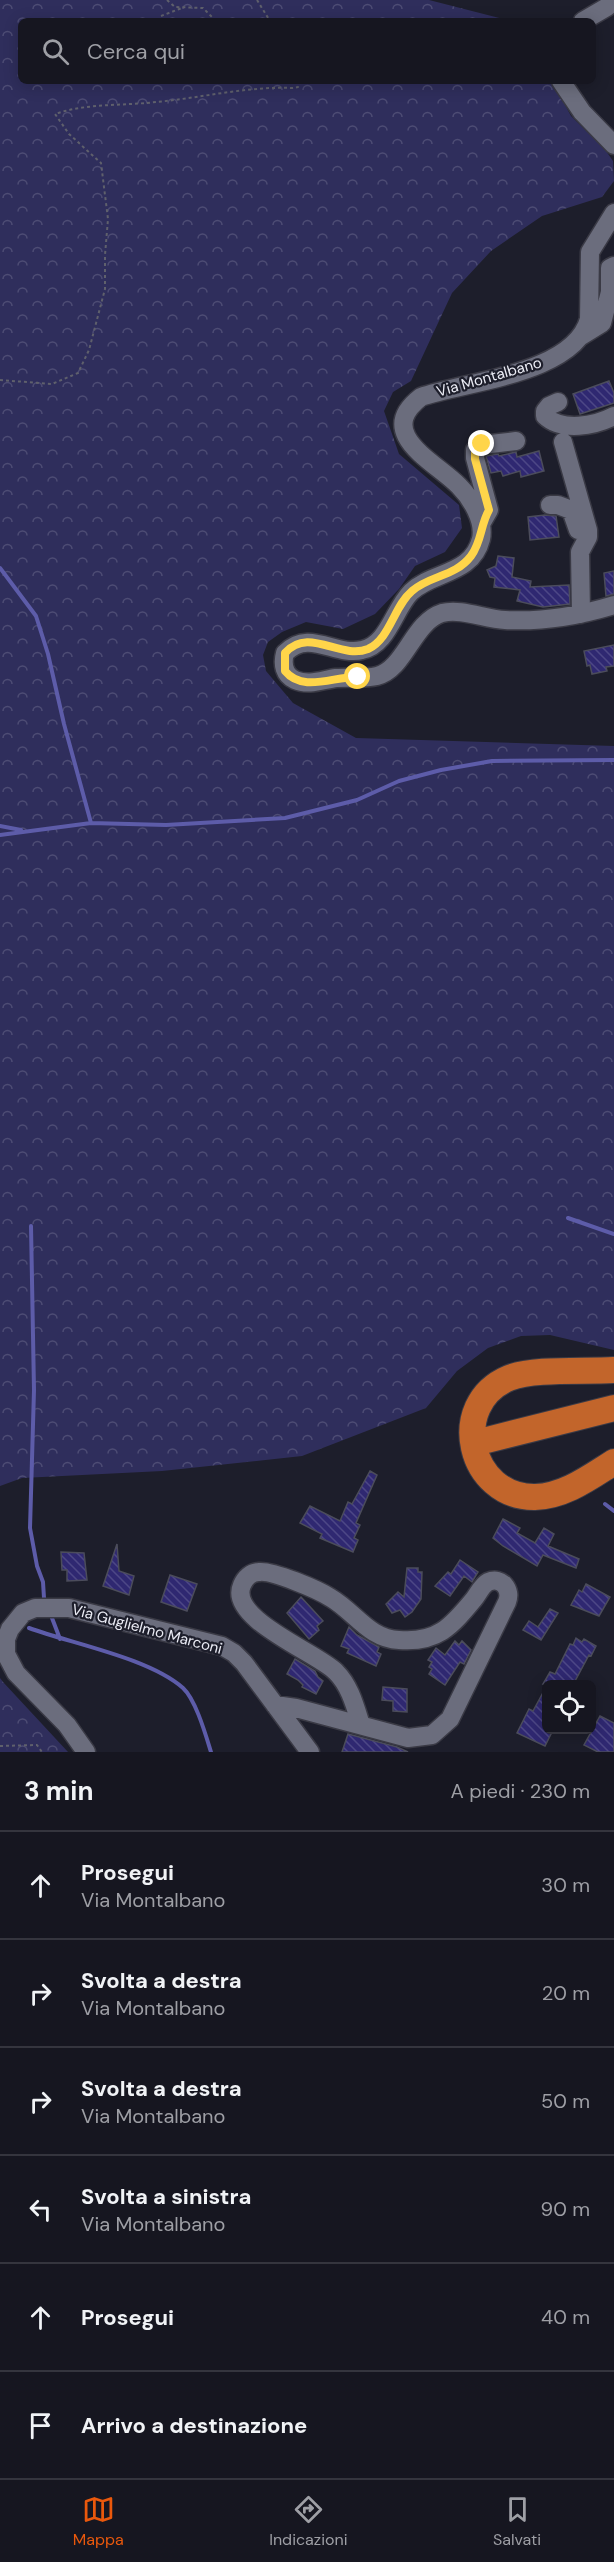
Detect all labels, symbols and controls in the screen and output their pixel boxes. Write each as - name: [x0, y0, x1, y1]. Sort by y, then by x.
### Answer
- search box: [18, 18, 596, 84]
- icon: search: [39, 35, 72, 68]
- text: Cerca qui: [87, 37, 185, 66]
- street label: Via Montalbano: [434, 352, 544, 402]
- route end: [468, 430, 494, 456]
- route start: [344, 663, 370, 689]
- street label: Via Guglielmo Marconi: [70, 1599, 224, 1659]
- map controls: [542, 1680, 596, 1734]
- button: locate: [542, 1680, 596, 1734]
- text: 3 min: [24, 1774, 93, 1808]
- text: A piedi · 230 m: [451, 1778, 590, 1804]
- text: Prosegui: [81, 1858, 174, 1887]
- icon: ahead: [24, 1869, 57, 1902]
- text: 30 m: [541, 1872, 590, 1898]
- text: Via Montalbano: [81, 1887, 225, 1913]
- text: Svolta a destra: [81, 1966, 242, 1995]
- icon: right: [24, 1977, 57, 2010]
- text: 20 m: [542, 1980, 590, 2006]
- text: Via Montalbano: [81, 1995, 225, 2021]
- text: Svolta a destra: [81, 2074, 242, 2103]
- icon: right: [24, 2085, 57, 2118]
- text: 50 m: [541, 2088, 590, 2114]
- text: Via Montalbano: [81, 2103, 225, 2129]
- text: Svolta a sinistra: [81, 2182, 251, 2211]
- icon: left: [24, 2193, 57, 2226]
- text: 90 m: [541, 2196, 590, 2222]
- text: Via Montalbano: [81, 2211, 225, 2237]
- icon: ahead: [24, 2301, 57, 2334]
- text: Prosegui: [81, 2303, 174, 2332]
- text: 40 m: [541, 2304, 590, 2330]
- icon: arrive: [24, 2409, 57, 2442]
- text: Arrivo a destinazione: [81, 2411, 307, 2440]
- tab: Mappa: [73, 2493, 124, 2550]
- tab: Indicazioni: [269, 2493, 348, 2550]
- tab: Salvati: [493, 2493, 541, 2550]

